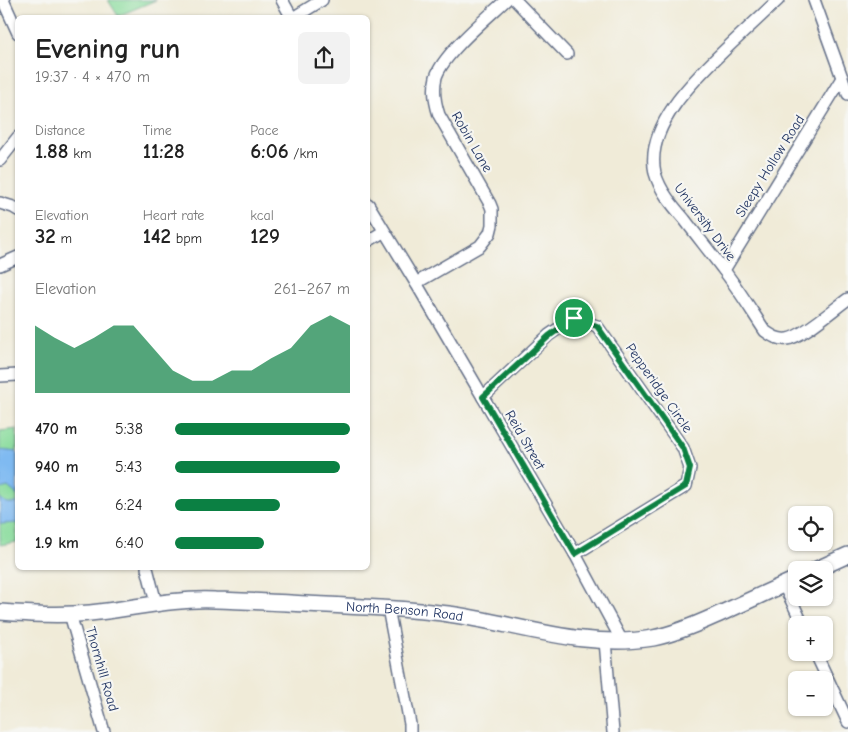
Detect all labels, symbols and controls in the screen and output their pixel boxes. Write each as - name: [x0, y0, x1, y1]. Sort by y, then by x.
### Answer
- button: share: [298, 32, 350, 84]
- text: Evening run: [35, 33, 180, 65]
- text: 19:37 · 4 × 470 m: [35, 68, 150, 86]
- street label: Robin Lane: [448, 109, 496, 175]
- street label: Sleepy Hollow Road: [732, 112, 808, 220]
- text: Distance: [35, 122, 85, 139]
- text: Time: [143, 122, 172, 139]
- text: Pace: [250, 122, 279, 139]
- text: 1.88: [35, 139, 69, 163]
- text: 11:28: [143, 139, 185, 163]
- text: 6:06: [250, 139, 289, 163]
- text: km: [69, 145, 92, 162]
- text: /km: [289, 145, 318, 162]
- street label: University Drive: [670, 180, 740, 264]
- text: Elevation: [35, 207, 89, 224]
- text: Heart rate: [143, 207, 204, 224]
- text: kcal: [250, 207, 274, 224]
- text: 32: [35, 224, 56, 248]
- text: 142: [143, 224, 171, 248]
- text: 129: [250, 224, 280, 248]
- text: m: [56, 230, 72, 247]
- text: bpm: [171, 230, 202, 247]
- text: Elevation: [35, 280, 96, 298]
- text: 261–267 m: [274, 280, 350, 298]
- pin: [553, 297, 595, 339]
- icon: arrive: [560, 304, 588, 332]
- street label: Pepperidge Circle: [622, 340, 696, 436]
- street label: Reid Street: [501, 407, 549, 473]
- text: 470 m: [35, 420, 77, 438]
- text: 5:38: [115, 420, 143, 438]
- text: 940 m: [35, 458, 78, 476]
- text: 5:43: [115, 458, 142, 476]
- text: 1.4 km: [35, 496, 78, 514]
- text: 6:24: [115, 496, 143, 514]
- map controls: [788, 506, 833, 716]
- button: locate: [788, 506, 833, 551]
- text: 1.9 km: [35, 534, 79, 552]
- text: 6:40: [115, 534, 144, 552]
- button: layers: [788, 561, 833, 606]
- street label: North Benson Road: [346, 598, 465, 625]
- button: +: [788, 616, 833, 661]
- street label: Thornhill Road: [82, 625, 122, 713]
- button: −: [788, 671, 833, 716]

